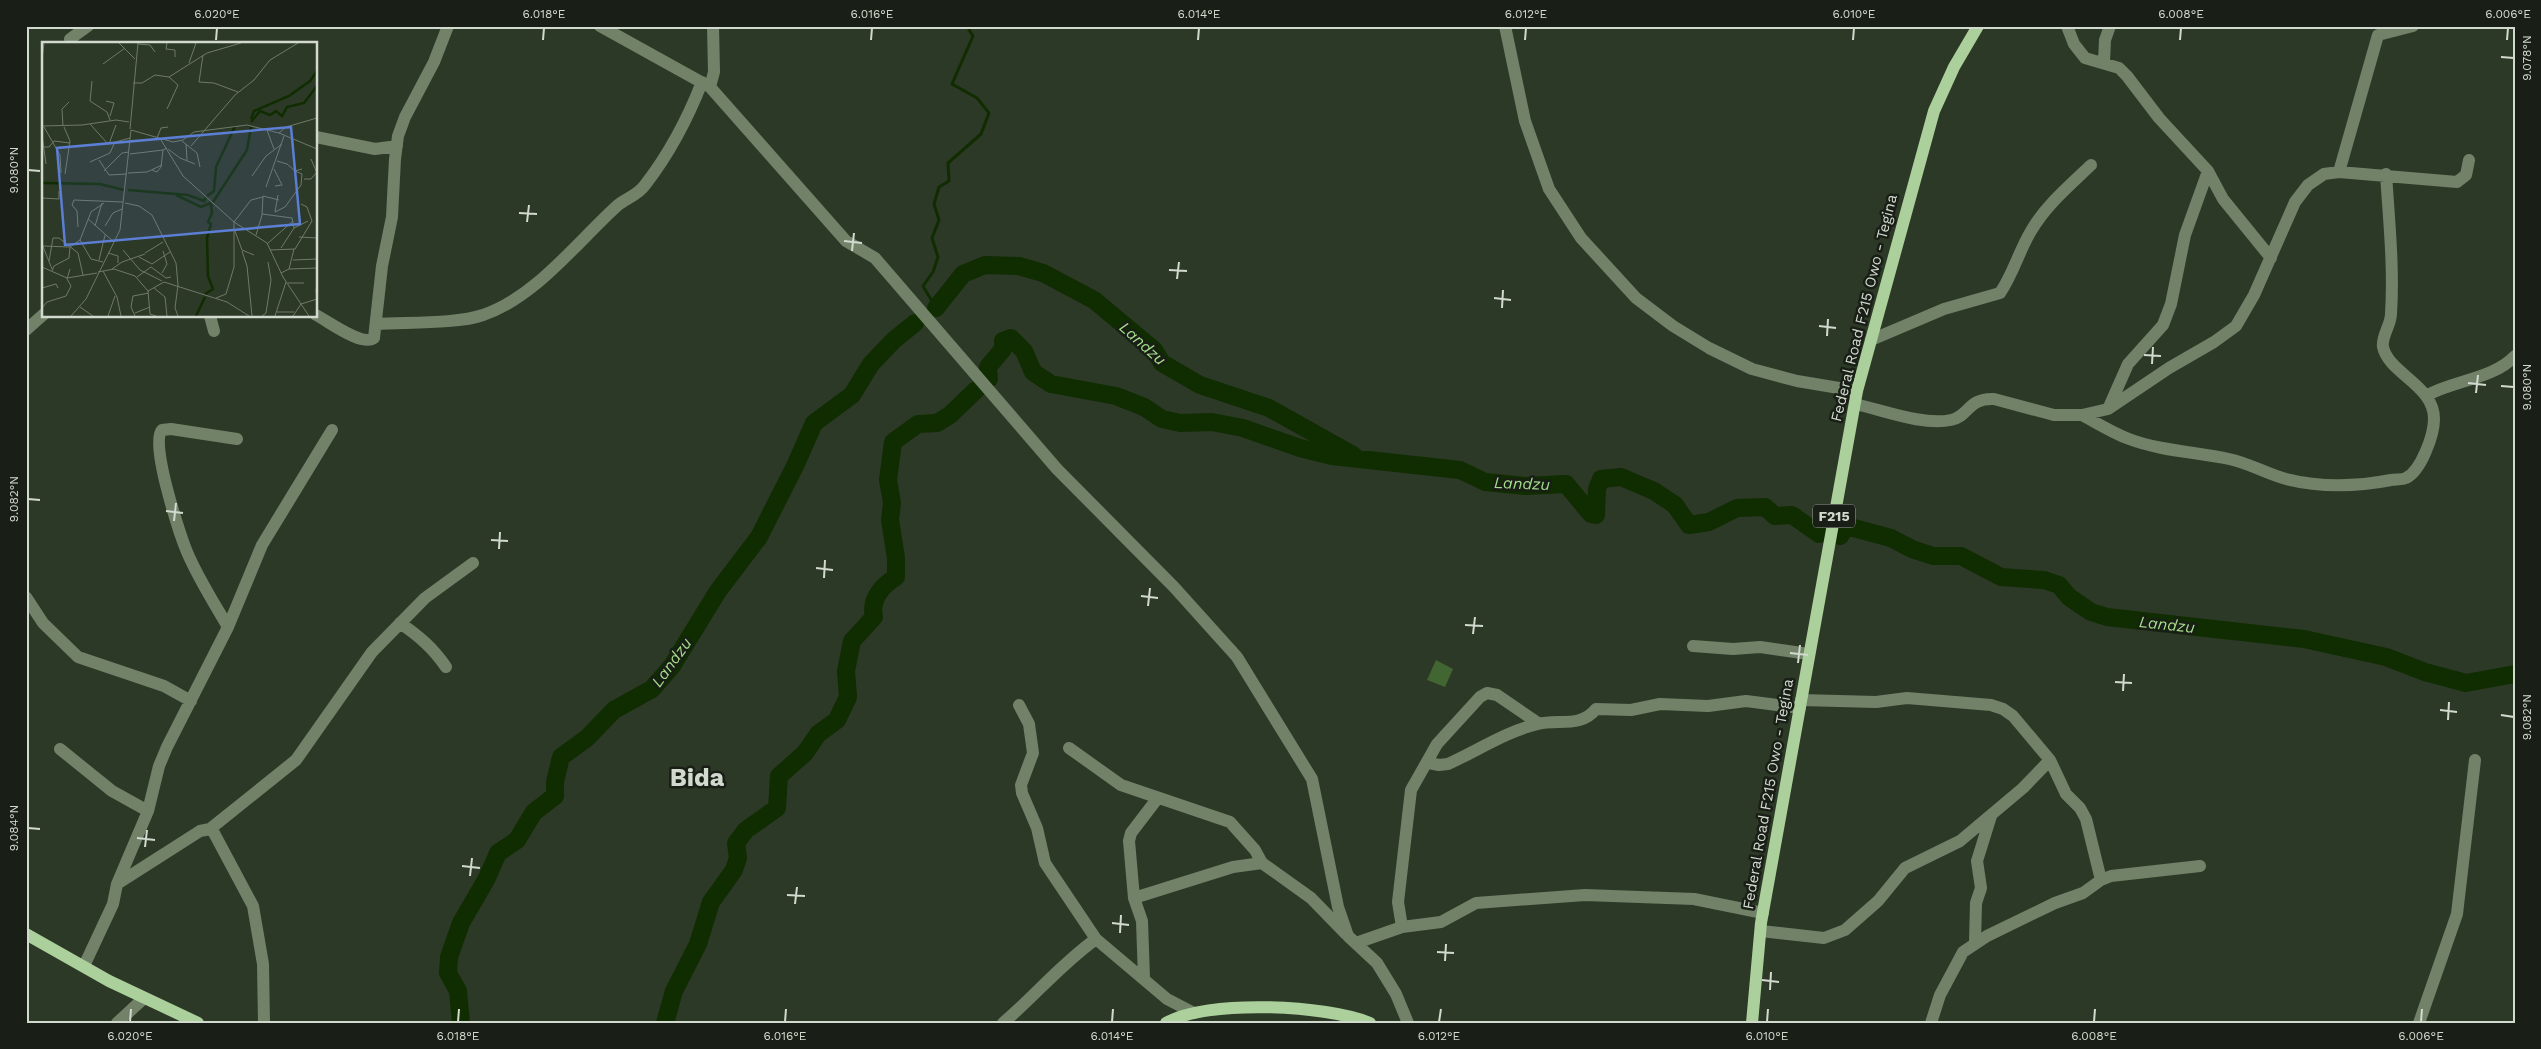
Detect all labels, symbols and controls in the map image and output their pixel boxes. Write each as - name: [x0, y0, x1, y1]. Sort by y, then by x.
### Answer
- text: 6.020°E: [194, 7, 240, 21]
- text: 6.018°E: [523, 7, 566, 21]
- text: 6.016°E: [851, 7, 894, 21]
- text: 6.014°E: [1178, 7, 1221, 21]
- text: 6.012°E: [1505, 7, 1548, 21]
- text: 6.010°E: [1833, 7, 1876, 21]
- text: 6.008°E: [2158, 7, 2204, 21]
- text: 6.006°E: [2485, 7, 2531, 21]
- text: 9.078°N: [2520, 35, 2534, 81]
- inset map: [42, 42, 318, 318]
- text: 9.080°N: [7, 147, 21, 193]
- street label: Federal Road F215 Owo - Tegina: [1827, 192, 1901, 424]
- water label: Landzu: [1115, 318, 1170, 369]
- text: 9.080°N: [2520, 364, 2534, 410]
- water label: Landzu: [1494, 473, 1551, 494]
- text: 9.082°N: [7, 476, 21, 522]
- road number: F215: [1813, 504, 1855, 528]
- water label: Landzu: [2138, 612, 2196, 637]
- water label: Landzu: [647, 634, 696, 691]
- street label: Federal Road F215 Owo - Tegina: [1739, 677, 1797, 911]
- text: 9.082°N: [2520, 694, 2534, 740]
- district label: Bida: [670, 763, 725, 792]
- text: 9.084°N: [7, 805, 21, 851]
- text: 6.020°E: [107, 1029, 153, 1043]
- text: 6.018°E: [437, 1029, 480, 1043]
- text: 6.016°E: [764, 1029, 807, 1043]
- text: 6.014°E: [1091, 1029, 1134, 1043]
- text: 6.012°E: [1418, 1029, 1461, 1043]
- text: 6.010°E: [1746, 1029, 1789, 1043]
- text: 6.008°E: [2071, 1029, 2117, 1043]
- text: 6.006°E: [2398, 1029, 2444, 1043]

